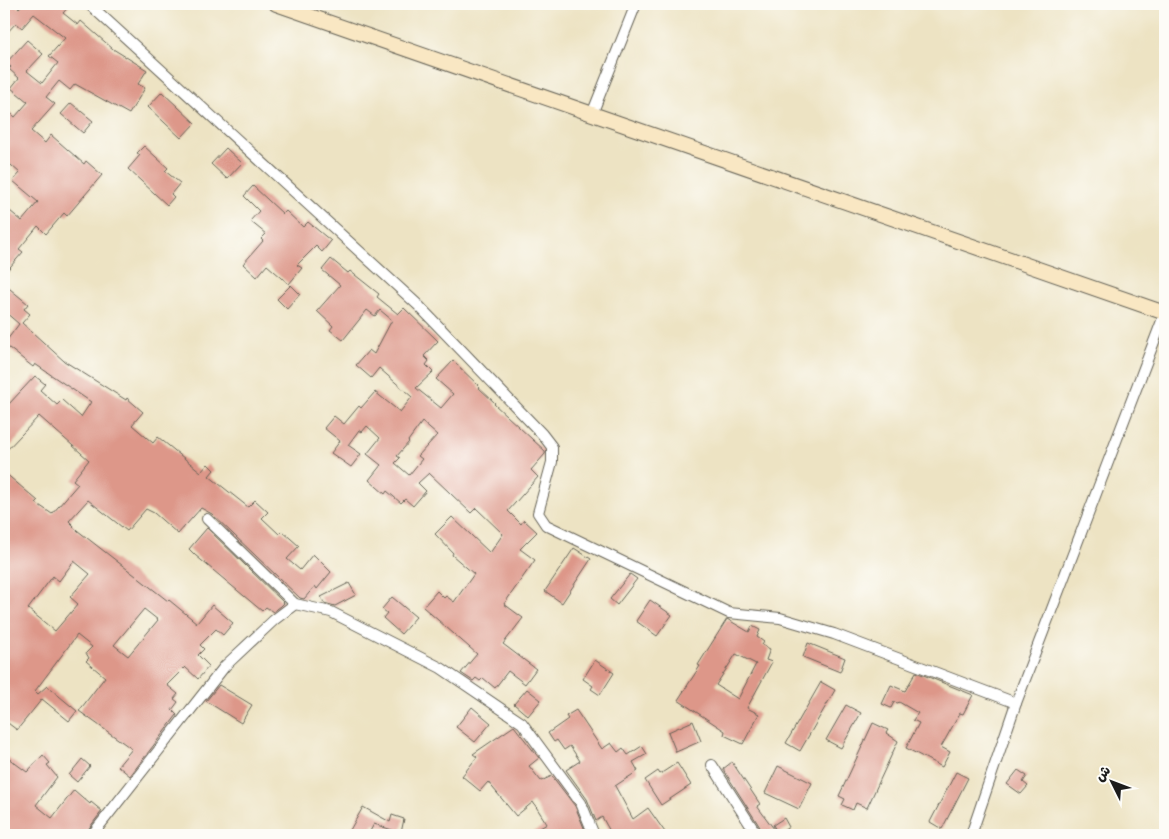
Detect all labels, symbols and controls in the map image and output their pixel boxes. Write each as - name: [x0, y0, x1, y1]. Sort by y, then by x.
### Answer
- north arrow: [1086, 756, 1136, 806]
- text: ش: [1090, 762, 1114, 785]

